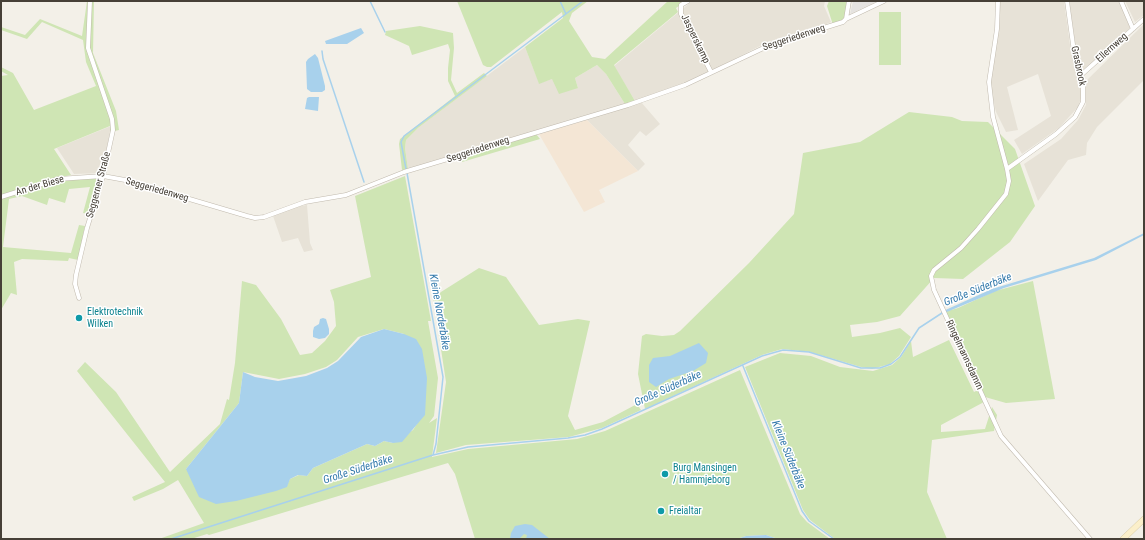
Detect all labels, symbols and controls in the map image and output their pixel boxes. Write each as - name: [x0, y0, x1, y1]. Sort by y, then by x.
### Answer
- street label: Jasperskamp: [678, 12, 712, 66]
- street label: Seggeriedenweg: [761, 22, 827, 54]
- street label: Ellernweg: [1094, 31, 1130, 65]
- street label: Grasbrook: [1068, 45, 1088, 87]
- street label: Seggeriedenweg: [445, 134, 511, 166]
- street label: Seggerner Straße: [84, 151, 114, 219]
- street label: An der Biese: [15, 173, 65, 199]
- street label: Seggeriedenweg: [124, 175, 190, 205]
- water label: Große Süderbäke: [942, 270, 1014, 310]
- water label: Kleine Norderbäke: [426, 273, 452, 351]
- place label: Elektrotechnik Wilken: [87, 306, 143, 330]
- marker: Elektrotechnik Wilken: [74, 313, 84, 323]
- street label: Ringelmannsdamm: [943, 318, 985, 392]
- water label: Große Süderbäke: [632, 368, 704, 410]
- water label: Kleine Süderbäke: [768, 419, 808, 491]
- water label: Große Süderbäke: [322, 453, 394, 487]
- place label: Burg Mansingen / Hammjeborg: [673, 462, 737, 486]
- marker: Burg Mansingen / Hammjeborg: [660, 469, 670, 479]
- place label: Freialtar: [669, 505, 702, 517]
- marker: Freialtar: [656, 506, 666, 516]

